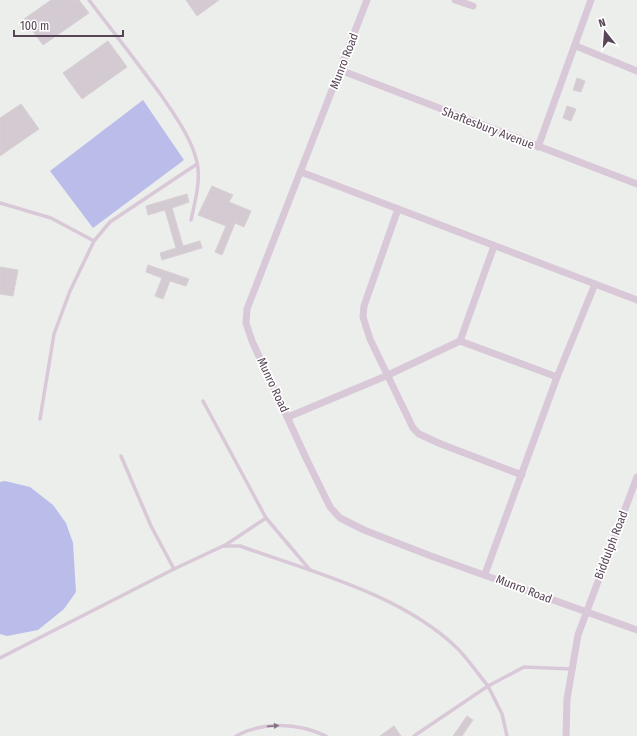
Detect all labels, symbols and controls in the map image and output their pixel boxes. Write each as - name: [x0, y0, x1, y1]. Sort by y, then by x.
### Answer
- scale bar: [14, 12, 123, 38]
- north arrow: [585, 12, 625, 52]
- text: N: [597, 16, 607, 30]
- text: 100 m: [20, 19, 49, 33]
- street label: Munro Road: [327, 31, 361, 91]
- street label: Shaftesbury Avenue: [440, 104, 536, 152]
- street label: Munro Road: [254, 355, 292, 415]
- street label: Biddulph Road: [592, 509, 630, 581]
- street label: Munro Road: [494, 572, 554, 606]
- one-way arrow: [267, 722, 279, 729]

